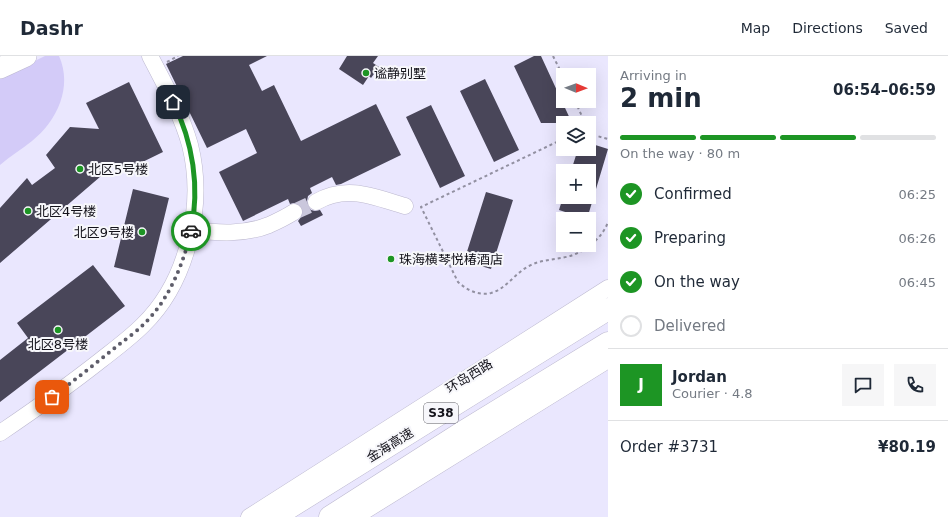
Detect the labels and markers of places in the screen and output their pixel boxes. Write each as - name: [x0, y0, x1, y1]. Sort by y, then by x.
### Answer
- place label: 谧静别墅: [374, 66, 426, 81]
- marker: 谧静别墅: [361, 68, 371, 78]
- pin: [156, 85, 190, 119]
- place label: 北区5号楼: [88, 162, 148, 177]
- marker: 北区5号楼: [75, 164, 85, 174]
- place label: 北区4号楼: [36, 204, 96, 219]
- marker: 北区4号楼: [23, 206, 33, 216]
- place label: 北区9号楼: [74, 225, 134, 240]
- marker: 北区9号楼: [137, 227, 147, 237]
- place label: 珠海横琴悦椿酒店: [399, 252, 503, 267]
- marker: 珠海横琴悦椿酒店: [386, 254, 396, 264]
- marker: 北区8号楼: [53, 325, 63, 335]
- place label: 北区8号楼: [28, 337, 88, 352]
- pin: [35, 380, 69, 414]

